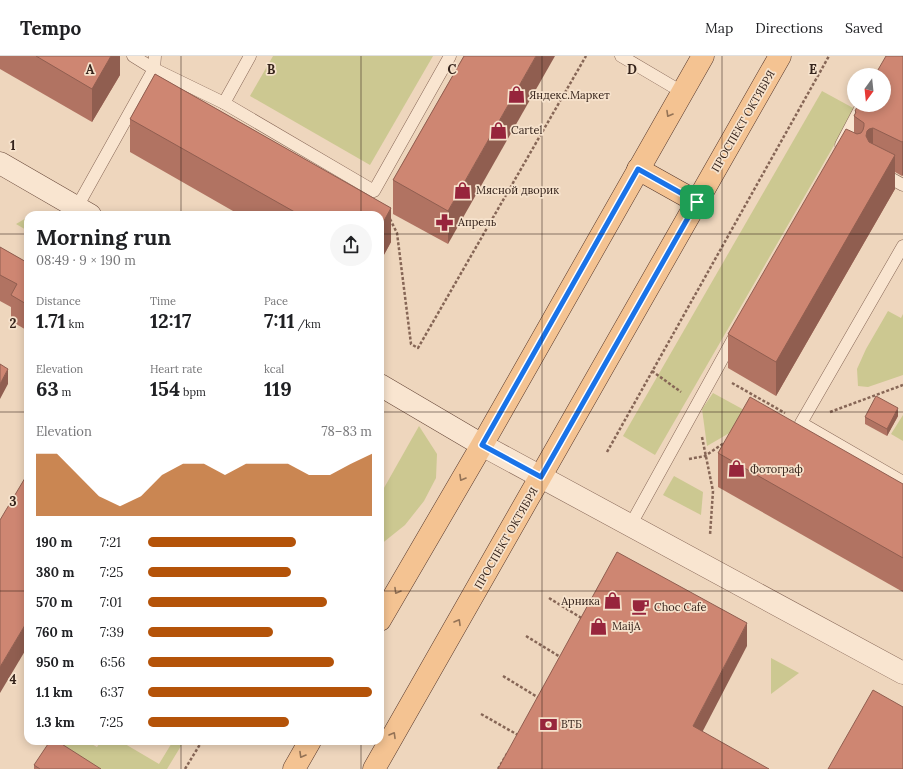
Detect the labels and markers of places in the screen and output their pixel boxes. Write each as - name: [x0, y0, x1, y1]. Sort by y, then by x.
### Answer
- shop icon: Яндекс.Маркет: [506, 85, 526, 105]
- place label: Яндекс.Маркет: [529, 88, 610, 102]
- shop icon: Cartel: [488, 120, 508, 140]
- place label: Cartel: [511, 123, 542, 137]
- shop icon: Мясной дворик: [453, 180, 473, 200]
- place label: Мясной дворик: [476, 183, 559, 197]
- pin: [680, 185, 714, 219]
- pharmacy icon: Апрель: [435, 212, 455, 232]
- place label: Апрель: [457, 215, 497, 229]
- shop icon: Фотограф: [727, 459, 747, 479]
- place label: Фотограф: [750, 462, 803, 476]
- shop icon: Арника: [603, 591, 623, 611]
- place label: Арника: [560, 594, 600, 608]
- cafe icon: Choc Cafe: [631, 597, 651, 617]
- place label: Choc Cafe: [654, 600, 706, 614]
- shop icon: MaijA: [589, 616, 609, 636]
- place label: MaijA: [612, 619, 642, 633]
- bank icon: ВТБ: [538, 714, 558, 734]
- place label: ВТБ: [561, 717, 582, 731]

